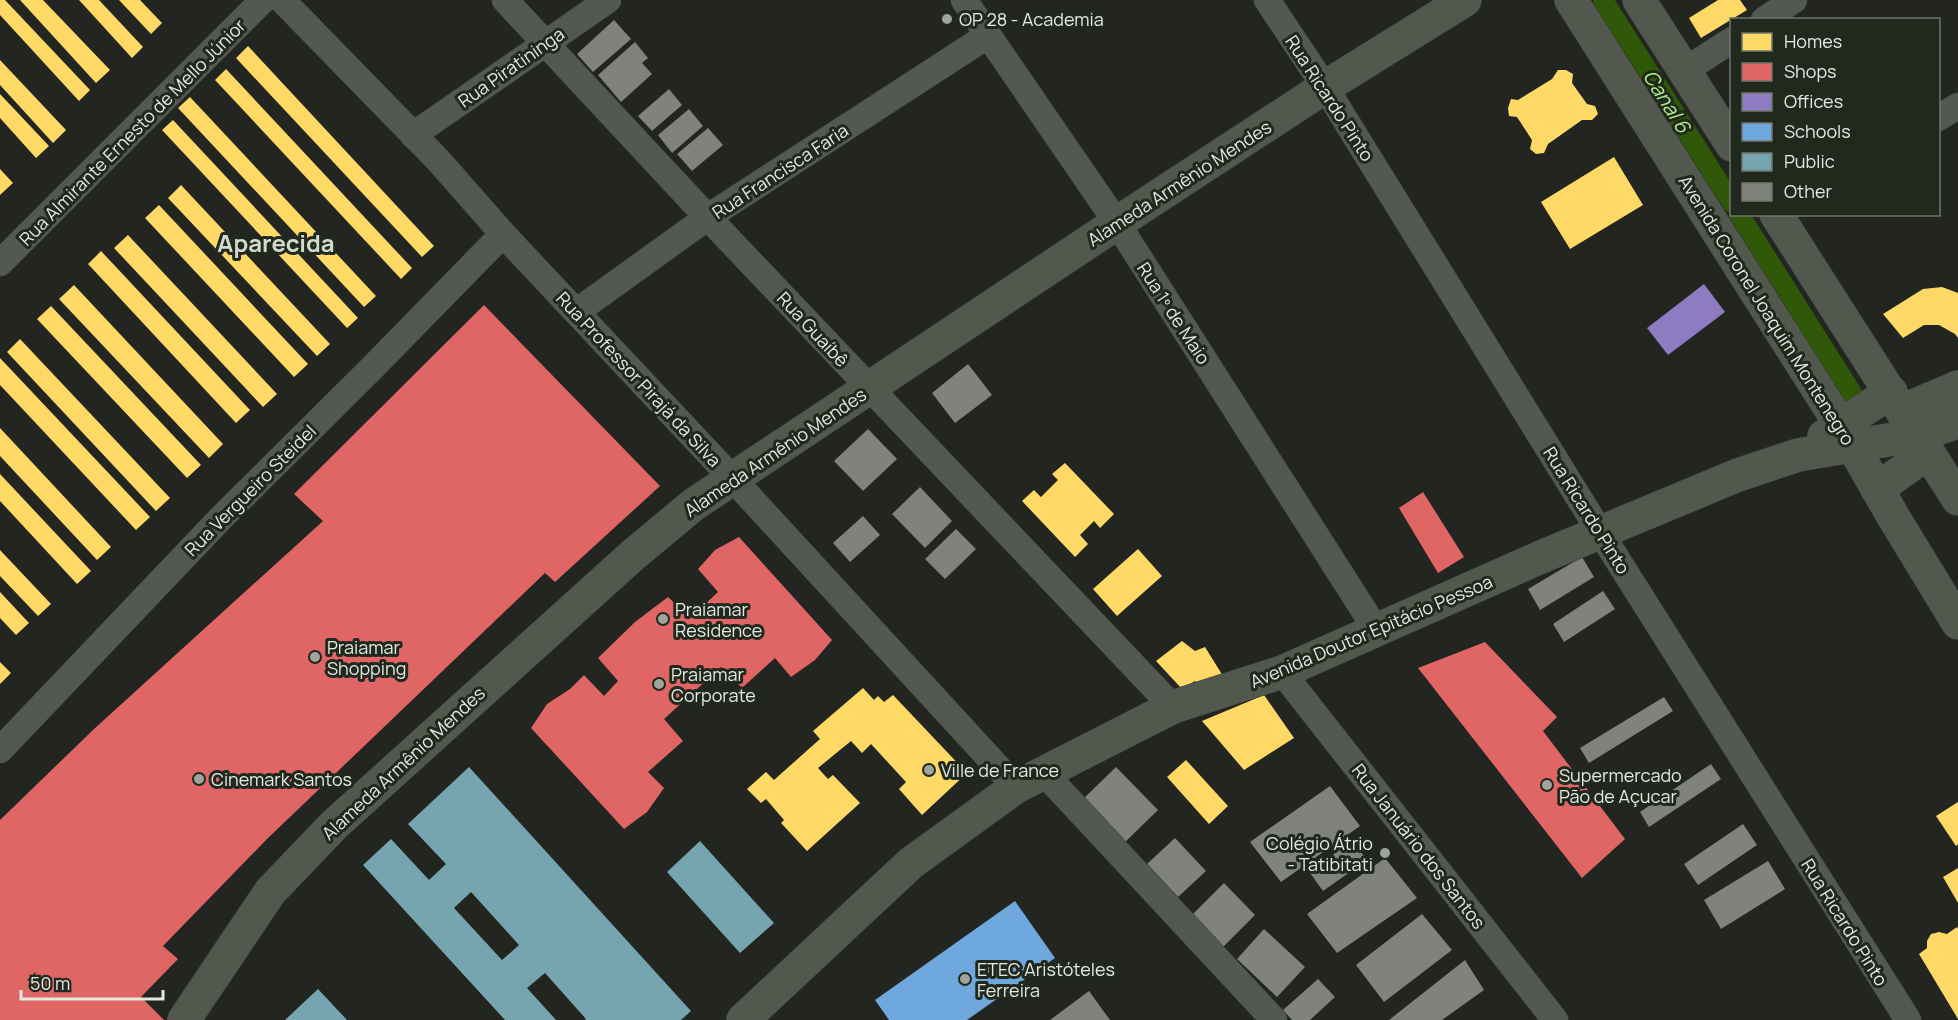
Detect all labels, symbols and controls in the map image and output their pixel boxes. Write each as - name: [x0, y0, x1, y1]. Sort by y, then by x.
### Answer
- place label: OP 28 - Academia: [959, 7, 1104, 31]
- marker: OP 28 - Academia: [940, 12, 954, 26]
- street label: Rua Almirante Ernesto de Mello Júnior: [14, 13, 251, 250]
- legend: [1730, 18, 1940, 216]
- street label: Rua Piratininga: [453, 21, 569, 113]
- text: Homes: [1784, 29, 1842, 53]
- street label: Rua Ricardo Pinto: [1280, 30, 1380, 166]
- text: Shops: [1784, 59, 1836, 83]
- water label: Canal 6: [1637, 64, 1698, 139]
- text: Offices: [1784, 89, 1843, 113]
- street label: Alameda Armênio Mendes: [1082, 114, 1276, 252]
- street label: Rua Francisca Faria: [707, 118, 853, 224]
- text: Schools: [1784, 119, 1851, 143]
- text: Public: [1784, 149, 1835, 173]
- street label: Avenida Coronel Joaquim Montenegro: [1674, 170, 1860, 450]
- text: Other: [1784, 179, 1832, 203]
- district label: Aparecida: [217, 226, 335, 259]
- street label: Rua 1º de Maio: [1132, 257, 1216, 369]
- street label: Rua Professor Pirajá da Silva: [551, 286, 727, 472]
- street label: Rua Guaíbê: [772, 286, 854, 372]
- street label: Alameda Armênio Mendes: [679, 382, 871, 522]
- street label: Rua Vergueiro Steidel: [179, 419, 321, 561]
- street label: Rua Ricardo Pinto: [1538, 442, 1636, 578]
- street label: Avenida Doutor Epitácio Pessoa: [1246, 569, 1496, 693]
- place label: Praiamar Residence: [675, 597, 762, 642]
- marker: Praiamar Residence: [656, 612, 670, 626]
- place label: Praiamar Shopping: [327, 635, 406, 680]
- marker: Praiamar Shopping: [308, 650, 322, 664]
- place label: Praiamar Corporate: [671, 662, 756, 707]
- marker: Praiamar Corporate: [652, 677, 666, 691]
- street label: Alameda Armênio Mendes: [316, 681, 490, 845]
- place label: Ville de France: [941, 758, 1059, 782]
- street label: Rua Januário dos Santos: [1347, 759, 1491, 933]
- marker: Ville de France: [922, 763, 936, 777]
- place label: Supermercado Pão de Açucar: [1559, 763, 1682, 808]
- place label: Cinemark Santos: [211, 767, 352, 791]
- marker: Cinemark Santos: [192, 772, 206, 786]
- marker: Supermercado Pão de Açucar: [1540, 778, 1554, 792]
- place label: Colégio Átrio - Tatibitati: [1266, 831, 1373, 876]
- marker: Colégio Átrio - Tatibitati: [1378, 846, 1392, 860]
- street label: Rua Ricardo Pinto: [1796, 854, 1894, 990]
- place label: ETEC Aristóteles Ferreira: [977, 957, 1115, 1002]
- scale bar: [21, 963, 164, 1001]
- text: 50 m: [30, 971, 70, 995]
- marker: ETEC Aristóteles Ferreira: [958, 972, 972, 986]

